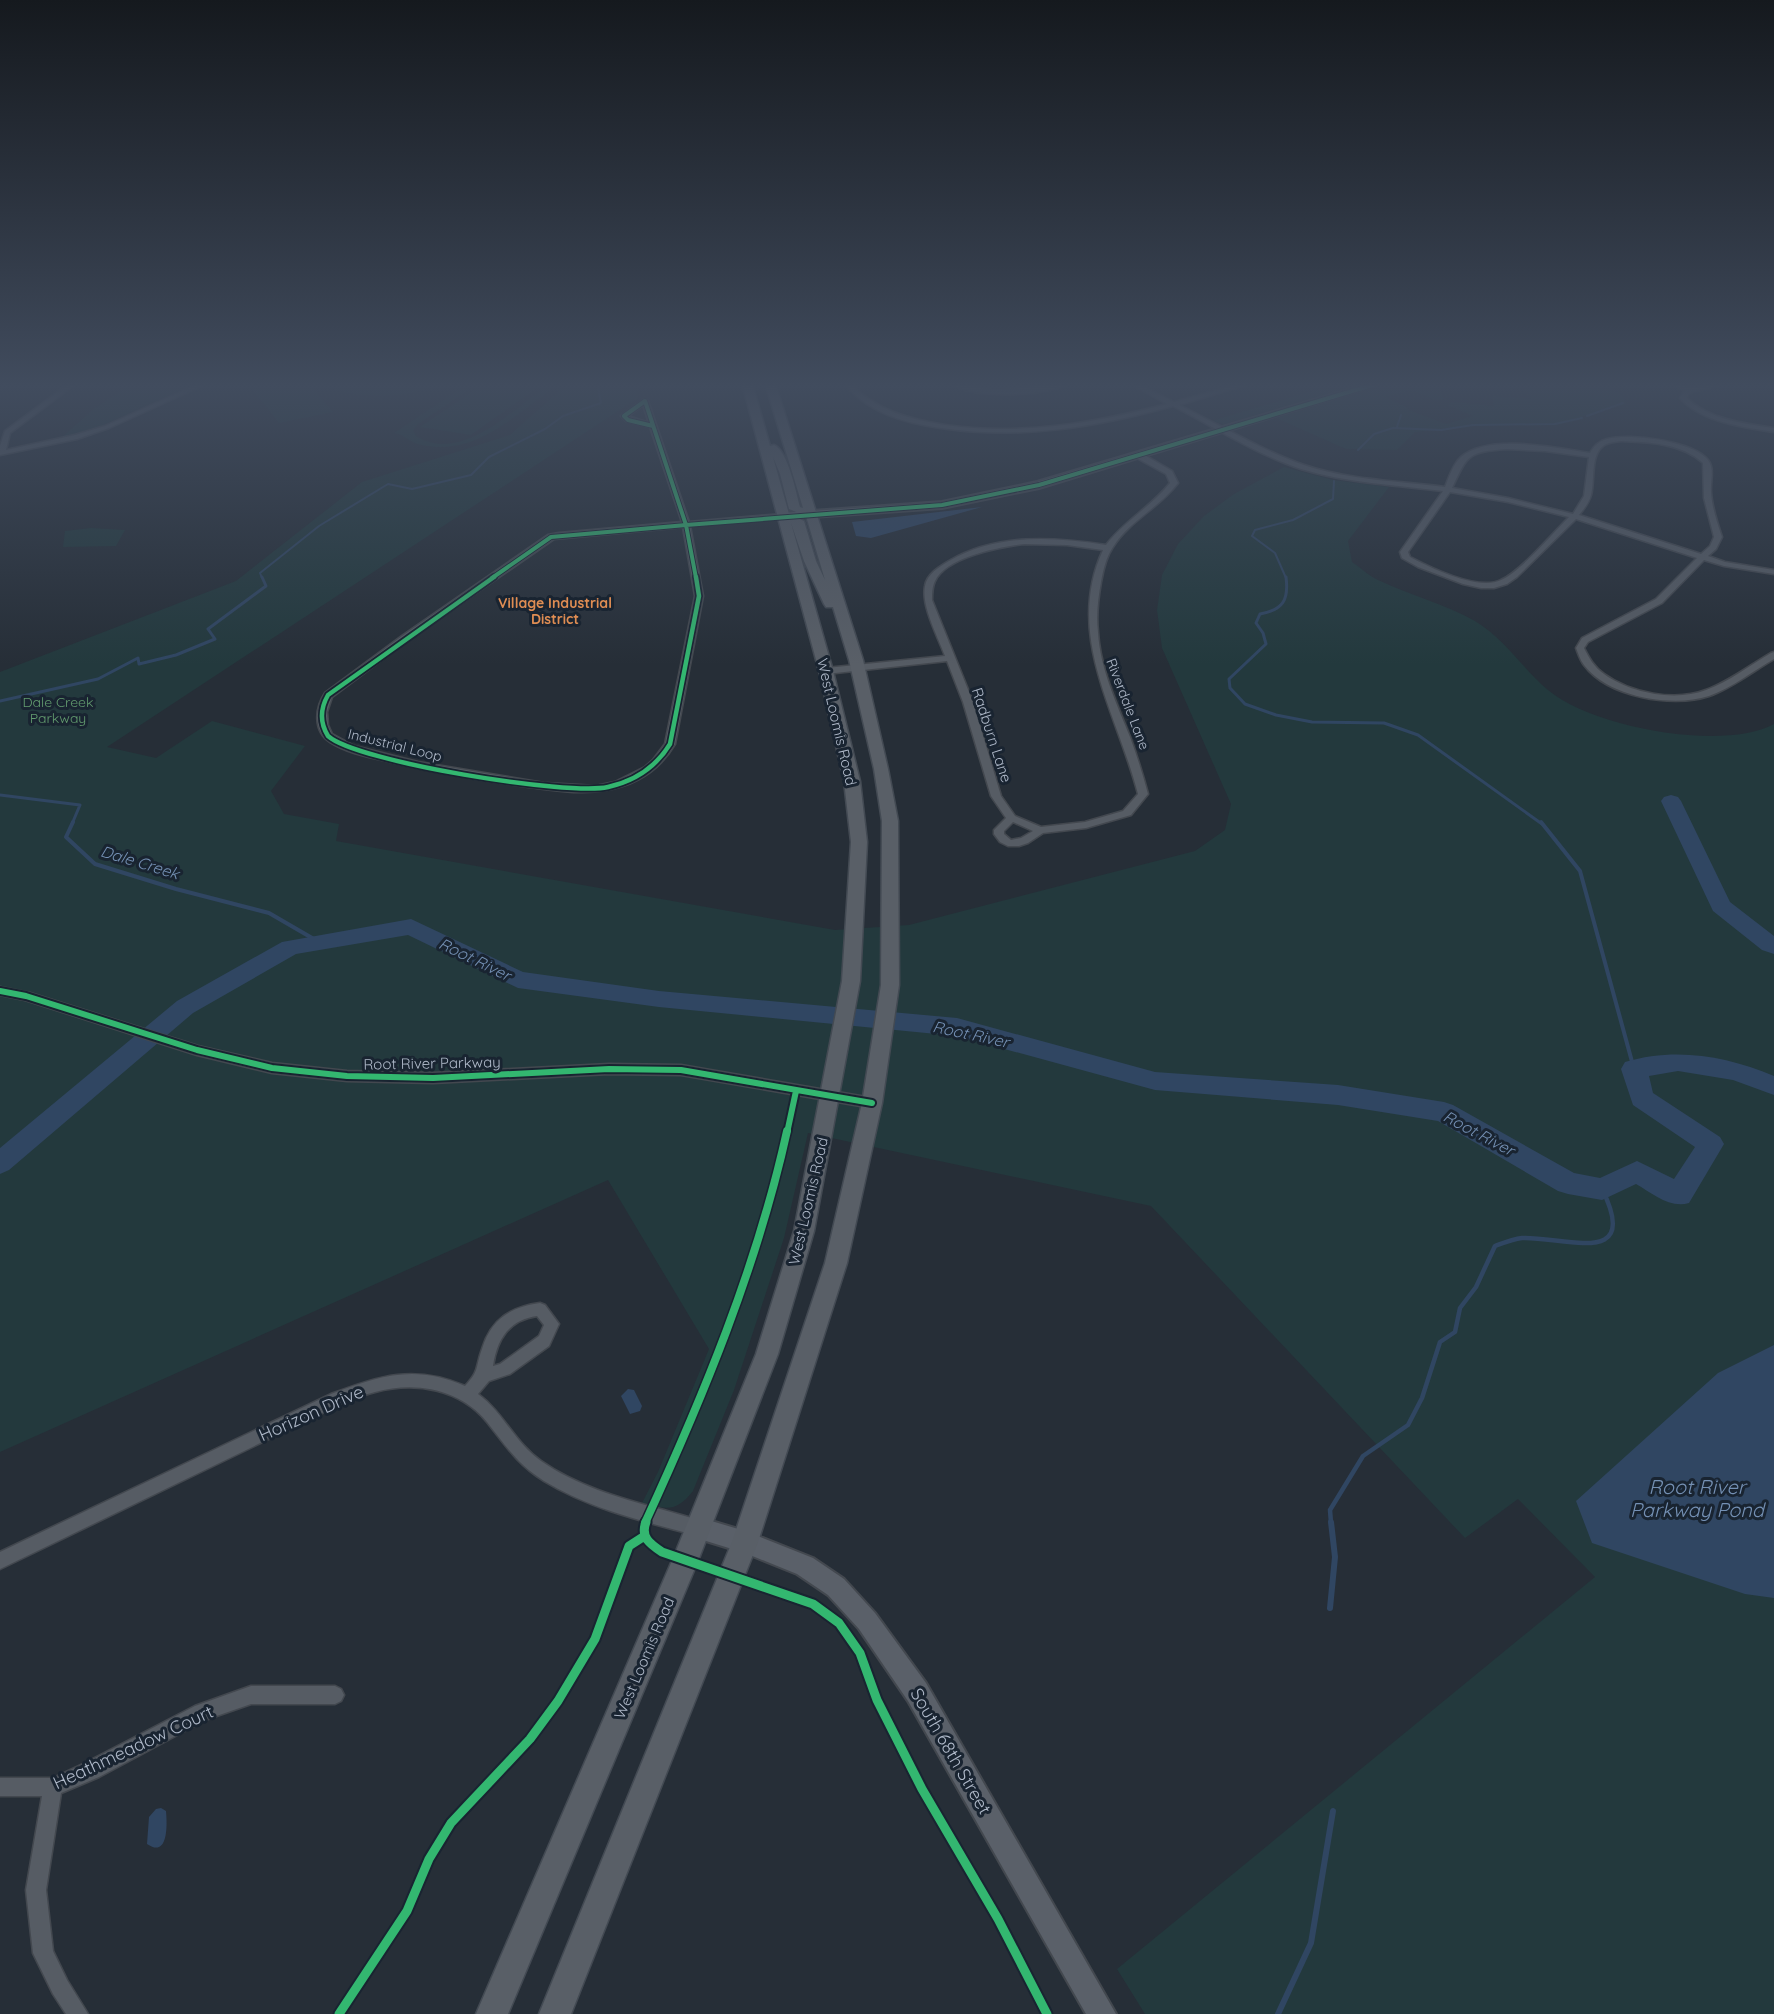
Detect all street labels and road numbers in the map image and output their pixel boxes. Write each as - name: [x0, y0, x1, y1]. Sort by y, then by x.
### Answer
- street label: West Loomis Road: [813, 656, 861, 788]
- street label: Riverdale Lane: [1102, 656, 1154, 752]
- street label: Radburn Lane: [968, 685, 1016, 785]
- street label: Industrial Loop: [346, 725, 444, 765]
- street label: Root River Parkway: [363, 1052, 501, 1074]
- street label: West Loomis Road: [784, 1135, 832, 1267]
- street label: Horizon Drive: [255, 1380, 367, 1446]
- street label: West Loomis Road: [610, 1594, 678, 1722]
- street label: South 68th Street: [905, 1684, 997, 1818]
- street label: Heathmeadow Court: [49, 1700, 217, 1794]

